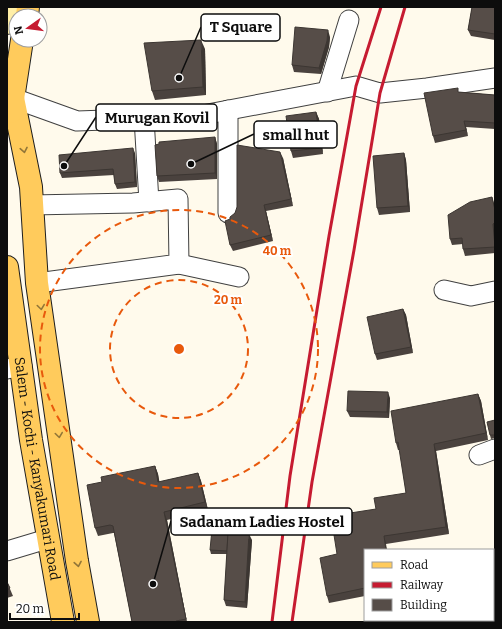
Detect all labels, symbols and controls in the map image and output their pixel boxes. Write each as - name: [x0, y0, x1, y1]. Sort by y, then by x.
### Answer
- north arrow: [8, 8, 48, 48]
- callout: T Square: [201, 14, 280, 41]
- text: T Square: [210, 18, 272, 36]
- text: N: [11, 24, 26, 36]
- callout: Murugan Kovil: [96, 104, 217, 131]
- text: Murugan Kovil: [105, 109, 210, 127]
- callout: small hut: [254, 121, 337, 148]
- text: small hut: [262, 126, 330, 144]
- one-way arrow: [19, 147, 27, 153]
- text: 40 m: [263, 244, 292, 258]
- text: 20 m: [214, 293, 243, 307]
- one-way arrow: [36, 304, 45, 310]
- centre of rings: [172, 342, 186, 356]
- street label: Salem - Kochi - Kanyakumari Road: [11, 356, 64, 582]
- one-way arrow: [54, 432, 63, 438]
- callout: Sadanam Ladies Hostel: [171, 508, 352, 535]
- text: Sadanam Ladies Hostel: [180, 513, 345, 531]
- legend: [364, 549, 494, 621]
- text: Road: [400, 558, 428, 572]
- one-way arrow: [73, 561, 81, 567]
- text: Railway: [400, 578, 444, 592]
- scale bar: [10, 595, 79, 621]
- text: Building: [400, 598, 447, 612]
- text: 20 m: [16, 602, 45, 616]

